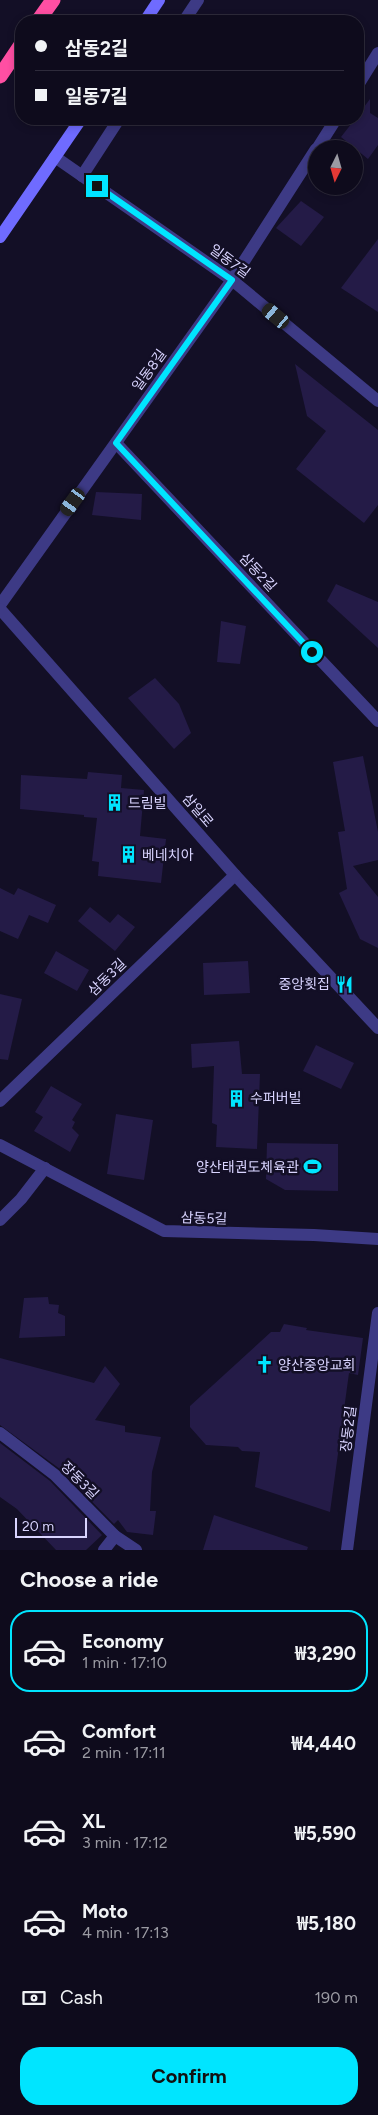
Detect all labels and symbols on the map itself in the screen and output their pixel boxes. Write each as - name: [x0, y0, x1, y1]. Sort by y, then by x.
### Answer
- north arrow: [308, 140, 362, 195]
- route end: [86, 175, 108, 197]
- street label: 일동7길: [206, 241, 253, 282]
- car: [259, 301, 292, 331]
- street label: 일동8길: [129, 346, 170, 394]
- car: [58, 485, 87, 519]
- street label: 삼동2길: [236, 550, 280, 595]
- route start: [301, 641, 323, 663]
- street label: 삼일로: [179, 790, 217, 831]
- building icon: 드림빌: [104, 793, 124, 813]
- place label: 드림빌: [128, 795, 167, 812]
- building icon: 베네치아: [118, 845, 138, 865]
- place label: 베네치아: [142, 847, 194, 864]
- street label: 삼동3길: [85, 955, 130, 1000]
- restaurant icon: 중앙횟집: [334, 974, 354, 994]
- place label: 중앙횟집: [278, 976, 330, 993]
- building icon: 수퍼버빌: [226, 1088, 246, 1108]
- place label: 수퍼버빌: [250, 1090, 302, 1107]
- sports icon: 양산태권도체육관: [303, 1157, 323, 1177]
- place label: 양산태권도체육관: [196, 1159, 299, 1176]
- street label: 삼동5길: [180, 1209, 228, 1228]
- church icon: 양산중앙교회: [254, 1355, 274, 1375]
- place label: 양산중앙교회: [278, 1357, 355, 1374]
- street label: 장동2길: [337, 1405, 360, 1453]
- street label: 장동3길: [57, 1458, 102, 1503]
- scale bar: [15, 1515, 88, 1538]

